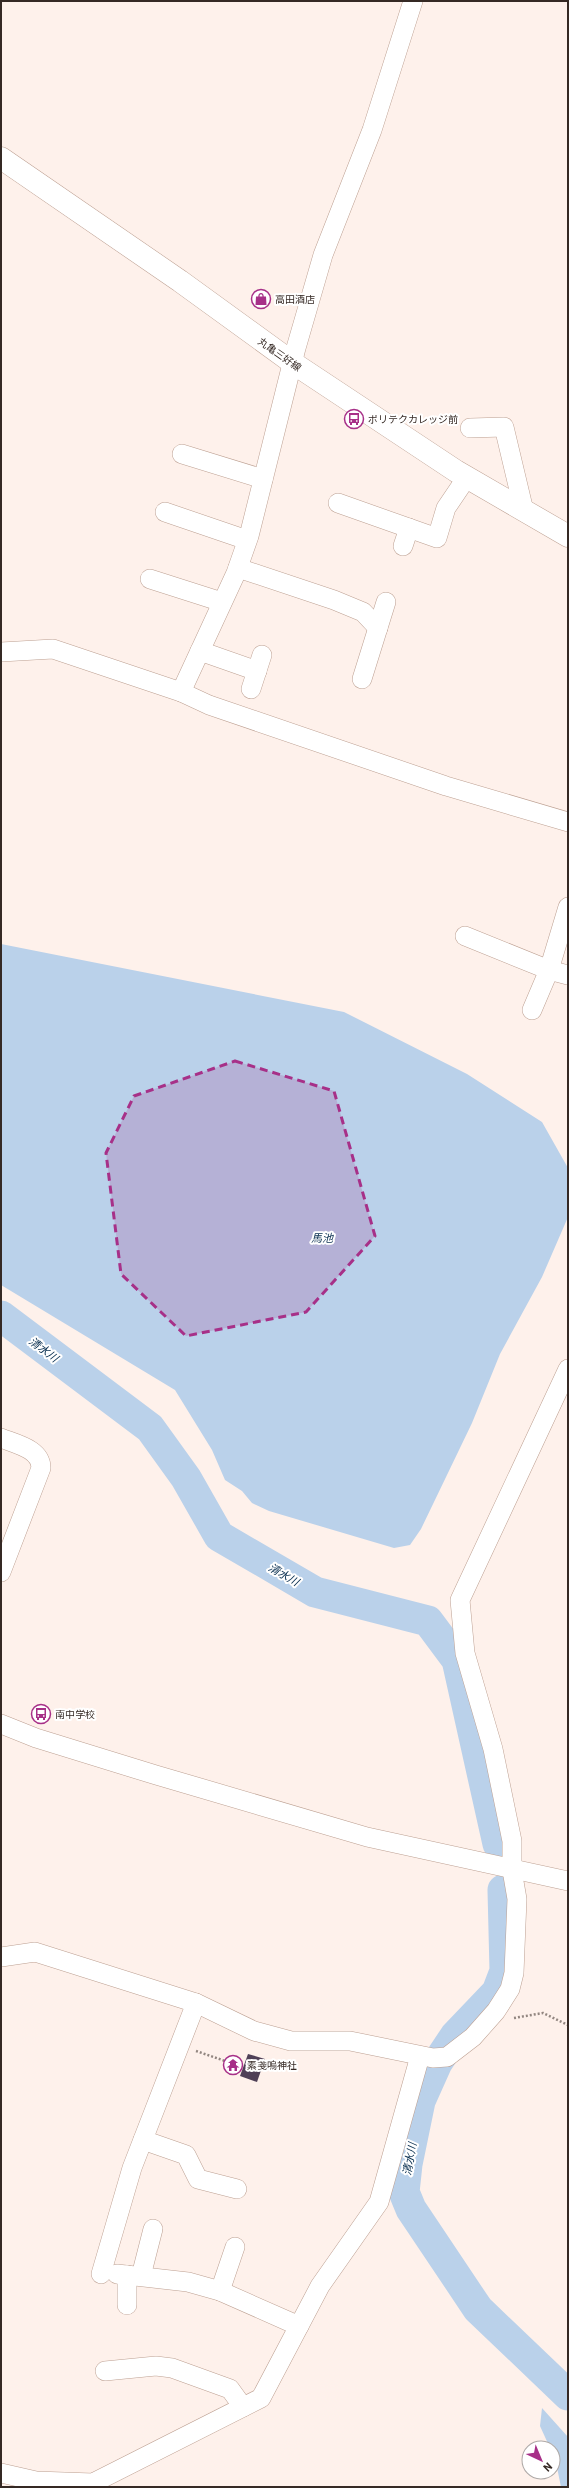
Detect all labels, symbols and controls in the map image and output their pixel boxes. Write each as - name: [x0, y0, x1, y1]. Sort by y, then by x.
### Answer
- shop icon: 高田酒店: [250, 288, 272, 310]
- place label: 高田酒店: [275, 293, 315, 305]
- street label: 丸亀三好線: [256, 335, 304, 373]
- bus stop icon: ポリテクカレッジ前: [343, 408, 365, 430]
- place label: ポリテクカレッジ前: [368, 413, 458, 425]
- water label: 馬池: [311, 1231, 334, 1244]
- water label: 清水川: [27, 1334, 62, 1365]
- water label: 清水川: [266, 1560, 302, 1588]
- bus stop icon: 南中学校: [30, 1703, 52, 1725]
- place label: 南中学校: [55, 1708, 95, 1720]
- temple icon: 素戔嗚神社: [222, 2054, 244, 2076]
- place label: 素戔嗚神社: [247, 2059, 297, 2071]
- water label: 清水川: [400, 2141, 418, 2176]
- north arrow: [521, 2440, 561, 2480]
- text: N: [541, 2460, 555, 2475]

